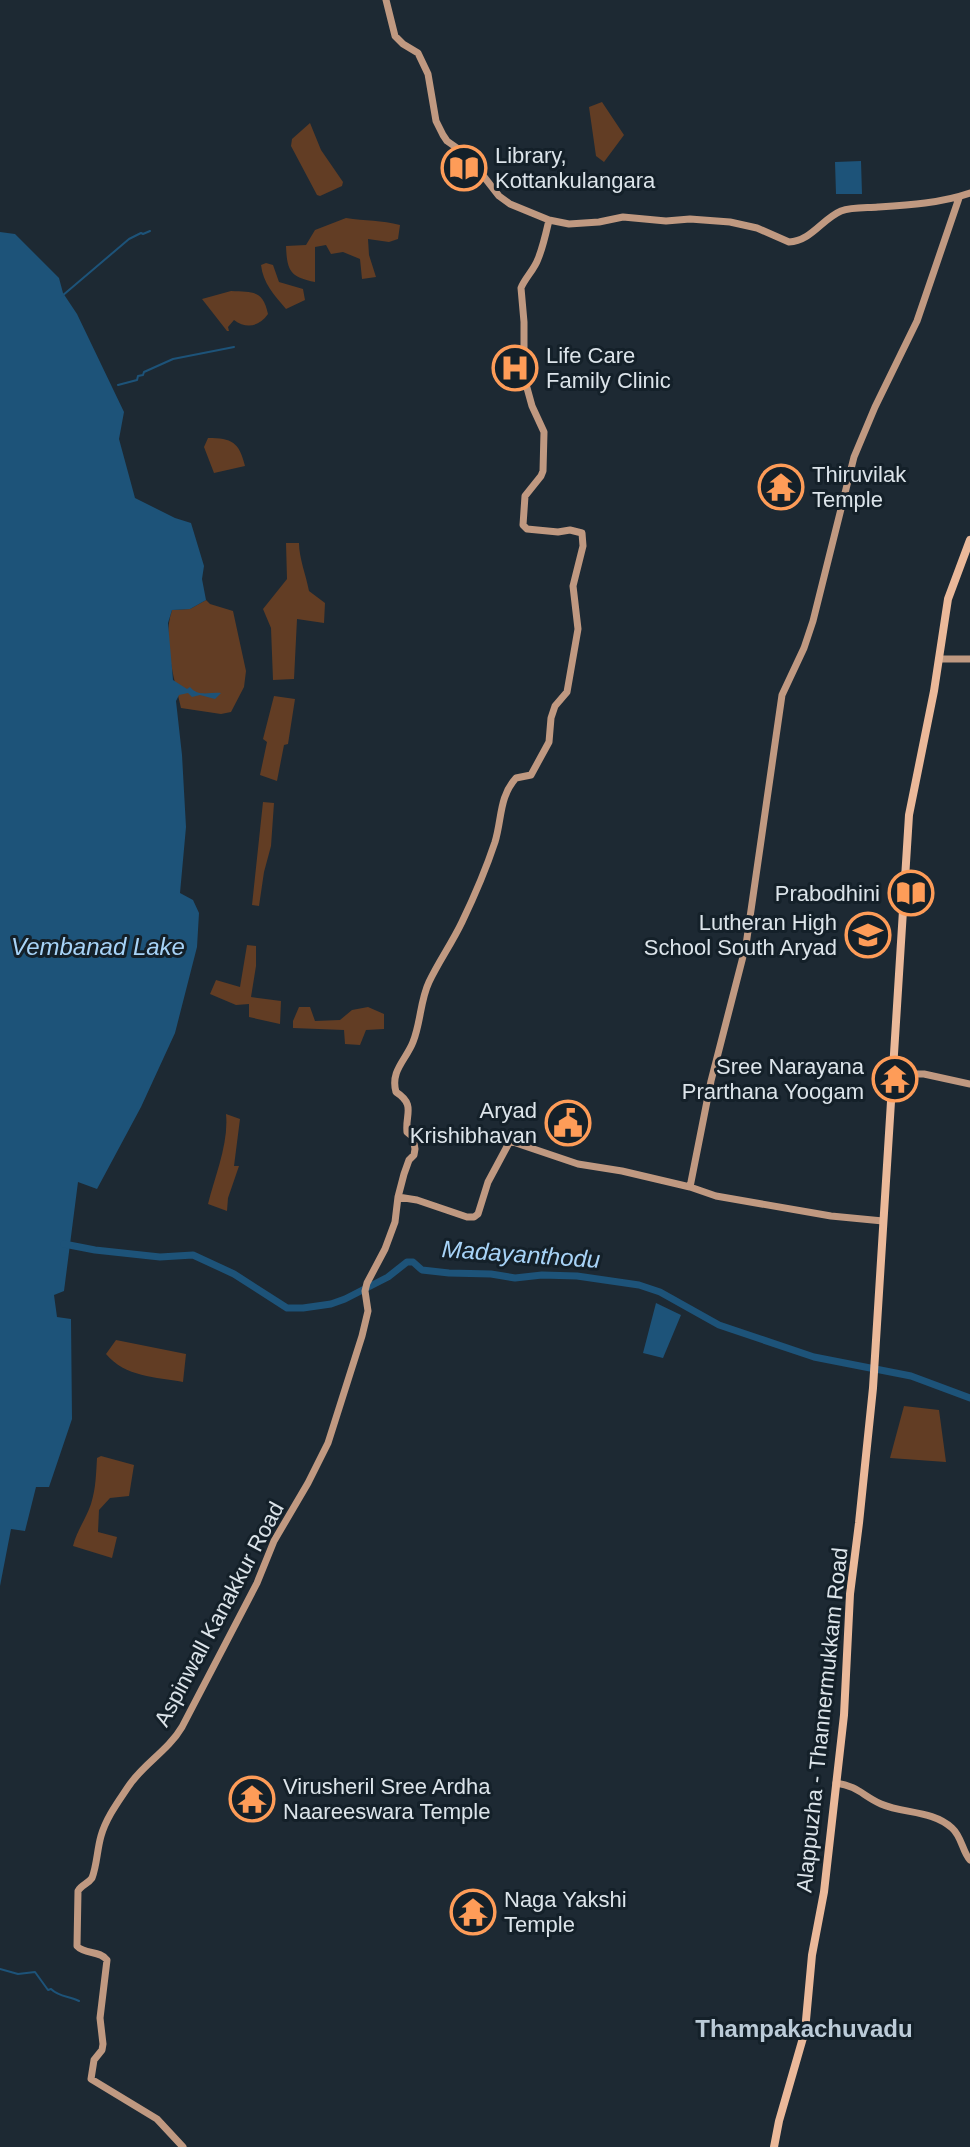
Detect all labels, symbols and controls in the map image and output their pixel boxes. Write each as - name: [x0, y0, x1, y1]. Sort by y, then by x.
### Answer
- place label: Library, Kottankulangara: [495, 143, 656, 193]
- library icon: Library, Kottankulangara: [440, 144, 488, 192]
- place label: Life Care Family Clinic: [546, 343, 671, 393]
- hospital icon: Life Care Family Clinic: [491, 344, 539, 392]
- place label: Thiruvilak Temple: [812, 462, 907, 512]
- temple icon: Thiruvilak Temple: [757, 463, 805, 511]
- library icon: Prabodhini: [887, 869, 935, 917]
- place label: Prabodhini: [775, 881, 880, 906]
- place label: Lutheran High School South Aryad: [644, 910, 837, 960]
- school or university icon: Lutheran High School South Aryad: [844, 911, 892, 959]
- water label: Vembanad Lake: [11, 933, 185, 960]
- place label: Sree Narayana Prarthana Yoogam: [682, 1054, 865, 1104]
- temple icon: Sree Narayana Prarthana Yoogam: [871, 1055, 919, 1103]
- place label: Aryad Krishibhavan: [410, 1098, 537, 1148]
- public building icon: Aryad Krishibhavan: [544, 1099, 592, 1147]
- water label: Madayanthodu: [441, 1235, 601, 1273]
- street label: Aspinwall Kanakkur Road: [149, 1497, 289, 1731]
- street label: Alappuzha - Thannermukkam Road: [791, 1546, 853, 1894]
- place label: Virusheril Sree Ardha Naareeswara Temple: [283, 1774, 491, 1824]
- temple icon: Virusheril Sree Ardha Naareeswara Temple: [228, 1775, 276, 1823]
- place label: Naga Yakshi Temple: [504, 1887, 627, 1937]
- temple icon: Naga Yakshi Temple: [449, 1888, 497, 1936]
- district label: Thampakachuvadu: [695, 2015, 913, 2042]

